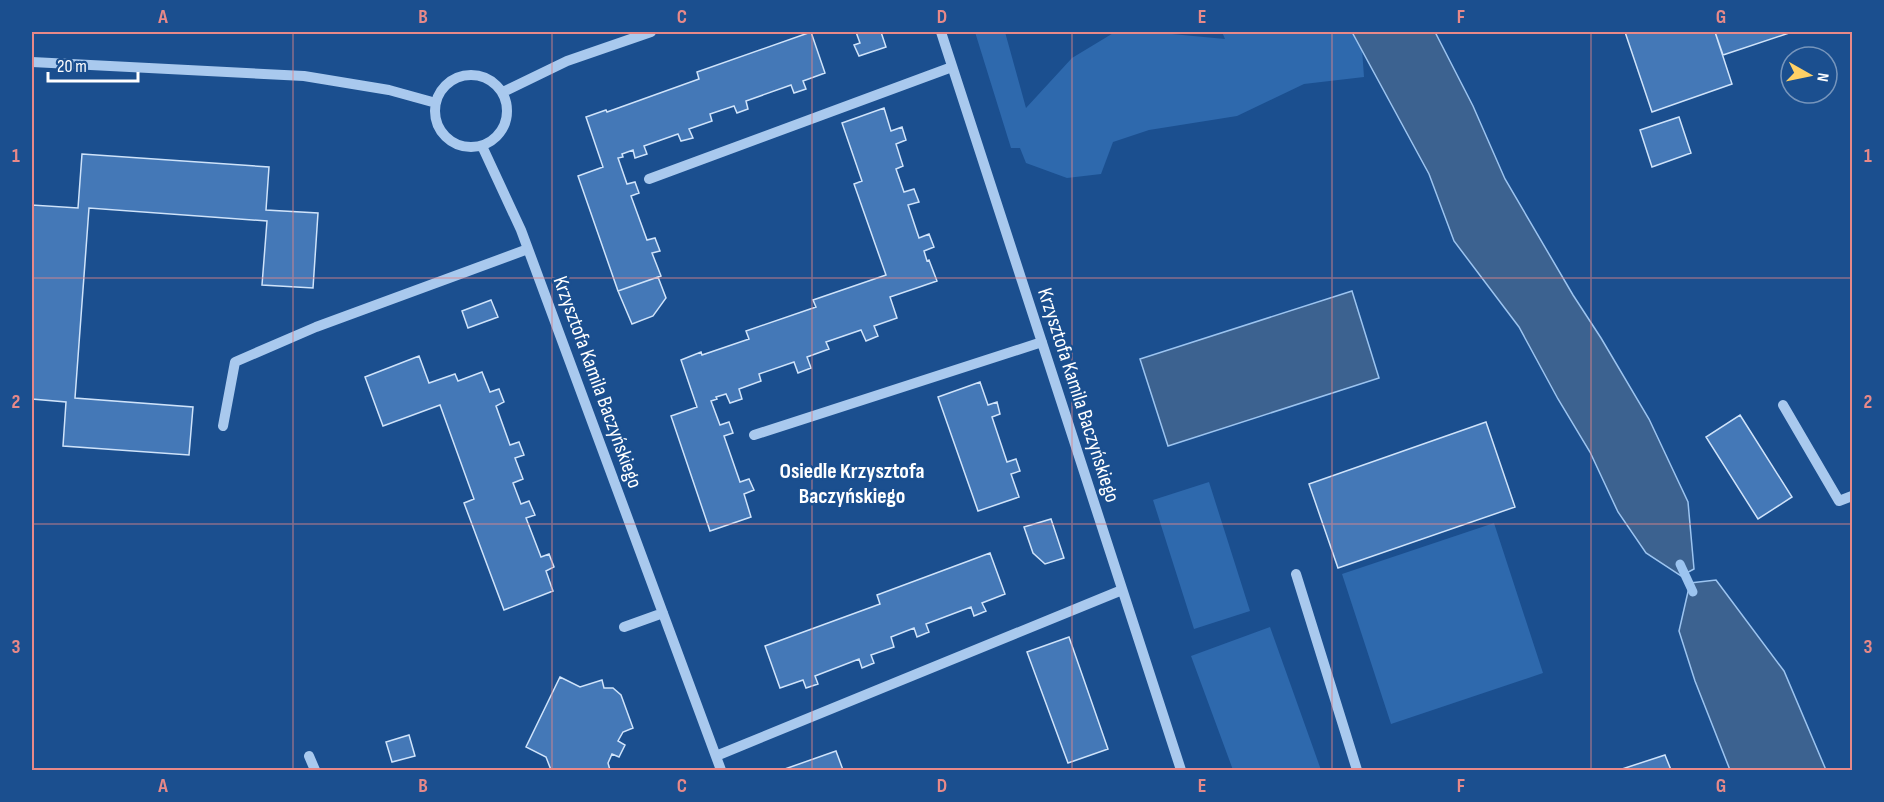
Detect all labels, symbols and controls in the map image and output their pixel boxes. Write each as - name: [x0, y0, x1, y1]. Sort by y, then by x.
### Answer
- text: A: [157, 5, 168, 29]
- text: B: [418, 5, 428, 29]
- text: C: [677, 5, 687, 29]
- text: D: [937, 5, 947, 29]
- text: E: [1198, 5, 1206, 29]
- text: F: [1457, 5, 1465, 29]
- text: G: [1716, 5, 1726, 29]
- scale bar: [48, 45, 138, 83]
- north arrow: [1779, 45, 1839, 105]
- text: 20 m: [57, 56, 87, 77]
- text: N: [1812, 71, 1832, 83]
- text: 1: [12, 144, 20, 168]
- text: 1: [1864, 144, 1872, 168]
- street label: Krzysztofa Kamila Baczyńskiego: [548, 273, 648, 492]
- street label: Krzysztofa Kamila Baczyńskiego: [1032, 285, 1125, 505]
- text: 2: [12, 390, 20, 414]
- text: 2: [1864, 390, 1872, 414]
- district label: Osiedle Krzysztofa Baczyńskiego: [779, 458, 925, 510]
- text: 3: [12, 635, 21, 659]
- text: 3: [1864, 635, 1873, 659]
- text: A: [157, 774, 168, 798]
- text: B: [418, 774, 428, 798]
- text: C: [677, 774, 687, 798]
- text: D: [937, 774, 947, 798]
- text: E: [1198, 774, 1206, 798]
- text: F: [1457, 774, 1465, 798]
- text: G: [1716, 774, 1726, 798]

